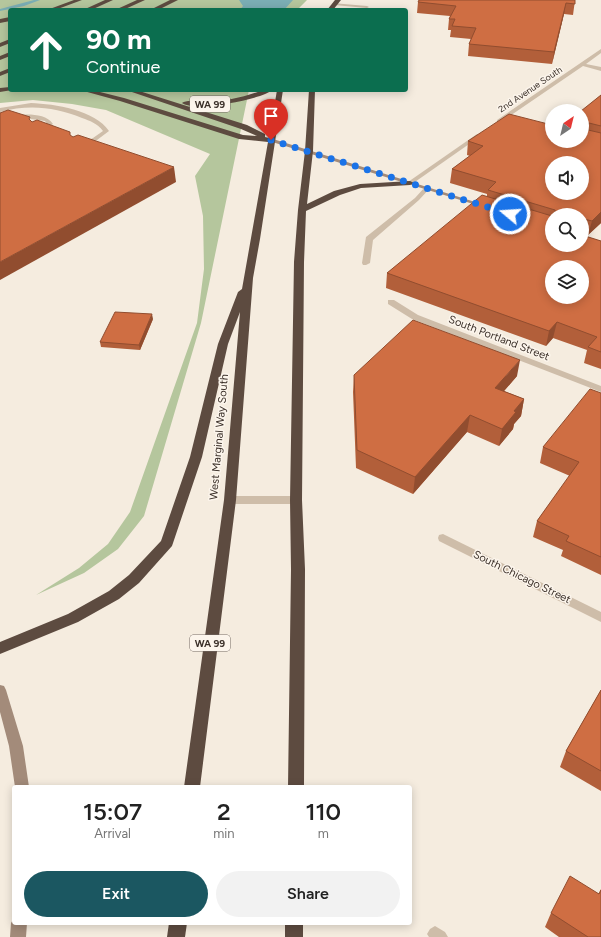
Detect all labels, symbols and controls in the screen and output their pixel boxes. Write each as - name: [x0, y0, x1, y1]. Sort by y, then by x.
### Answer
- text: 90 m: [86, 22, 151, 56]
- icon: ahead: [20, 24, 72, 76]
- text: Continue: [86, 56, 160, 78]
- street label: 2nd Avenue South: [496, 64, 564, 114]
- road number: WA 99: [190, 96, 230, 112]
- pin: [254, 99, 288, 140]
- north arrow: [545, 104, 589, 148]
- map controls: [545, 104, 589, 304]
- icon: arrive: [260, 105, 282, 127]
- button: sound: [545, 156, 589, 200]
- position arrow: [489, 193, 531, 235]
- button: search: [545, 208, 589, 252]
- button: layers: [545, 260, 589, 304]
- street label: South Portland Street: [447, 313, 551, 363]
- street label: West Marginal Way South: [207, 373, 231, 501]
- street label: South Chicago Street: [471, 548, 573, 606]
- road number: WA 99: [190, 635, 230, 651]
- text: 15:07: [83, 797, 142, 826]
- text: 2: [217, 797, 231, 826]
- text: 110: [305, 797, 341, 826]
- text: Arrival: [94, 826, 131, 841]
- text: min: [213, 826, 235, 841]
- text: m: [318, 826, 329, 841]
- button: Exit: [24, 871, 208, 917]
- button: Share: [216, 871, 400, 917]

